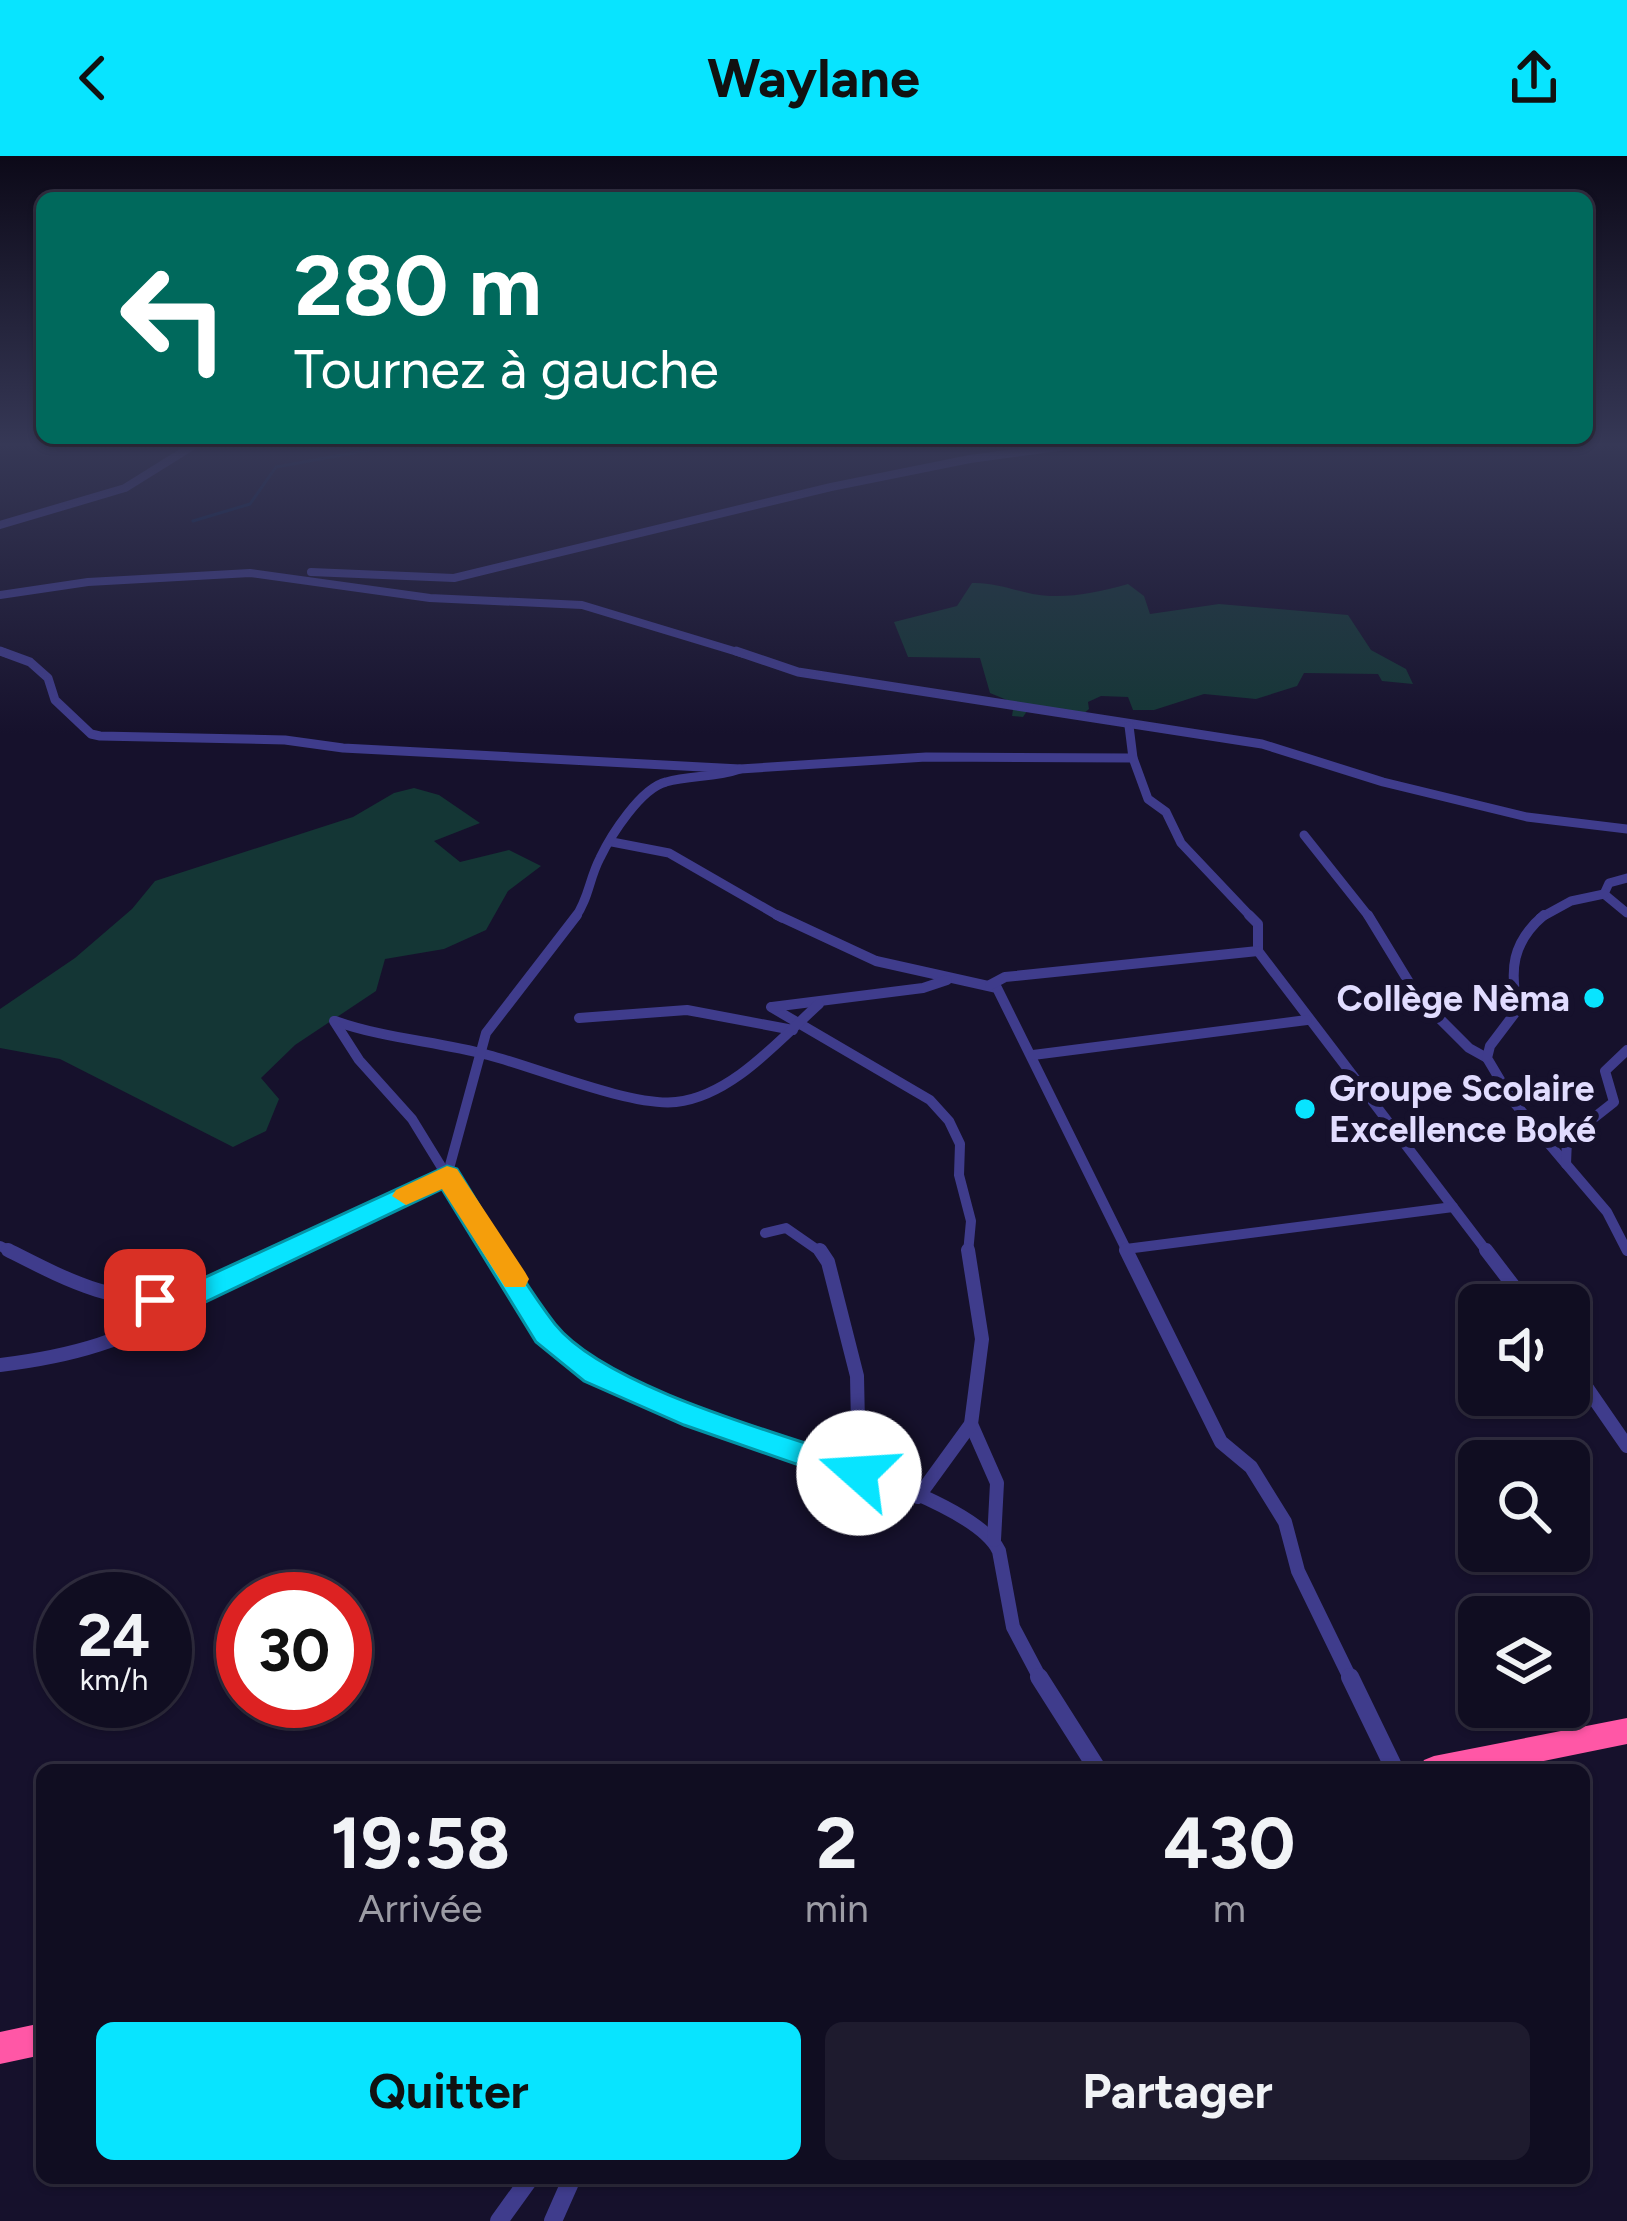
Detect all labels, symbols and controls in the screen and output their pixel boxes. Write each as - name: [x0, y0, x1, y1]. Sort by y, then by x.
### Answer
- icon: back: [60, 45, 126, 111]
- icon: share: [1501, 45, 1567, 111]
- text: Waylane: [707, 46, 920, 111]
- text: 280 m: [294, 235, 542, 336]
- icon: left: [96, 240, 252, 396]
- text: Tournez à gauche: [294, 337, 719, 402]
- place label: Collège Nèma: [1337, 977, 1570, 1020]
- marker: Collège Nèma: [1581, 985, 1607, 1011]
- place label: Groupe Scolaire Excellence Boké: [1329, 1067, 1596, 1151]
- marker: Groupe Scolaire Excellence Boké: [1292, 1096, 1318, 1122]
- pin: [104, 1249, 206, 1351]
- icon: arrive: [122, 1267, 188, 1333]
- map controls: [1458, 1284, 1590, 1728]
- button: sound: [1458, 1284, 1590, 1416]
- position arrow: [796, 1410, 922, 1536]
- button: search: [1458, 1440, 1590, 1572]
- speed limit sign: 30: [216, 1572, 372, 1728]
- button: layers: [1458, 1596, 1590, 1728]
- text: 24: [78, 1599, 150, 1671]
- text: km/h: [80, 1661, 148, 1698]
- text: 19:58: [331, 1800, 510, 1886]
- text: 2: [816, 1800, 858, 1886]
- text: 430: [1163, 1800, 1295, 1886]
- text: Arrivée: [358, 1885, 483, 1932]
- text: min: [805, 1885, 869, 1932]
- text: m: [1213, 1885, 1246, 1932]
- button: Quitter: [96, 2022, 801, 2160]
- button: Partager: [825, 2022, 1530, 2160]

